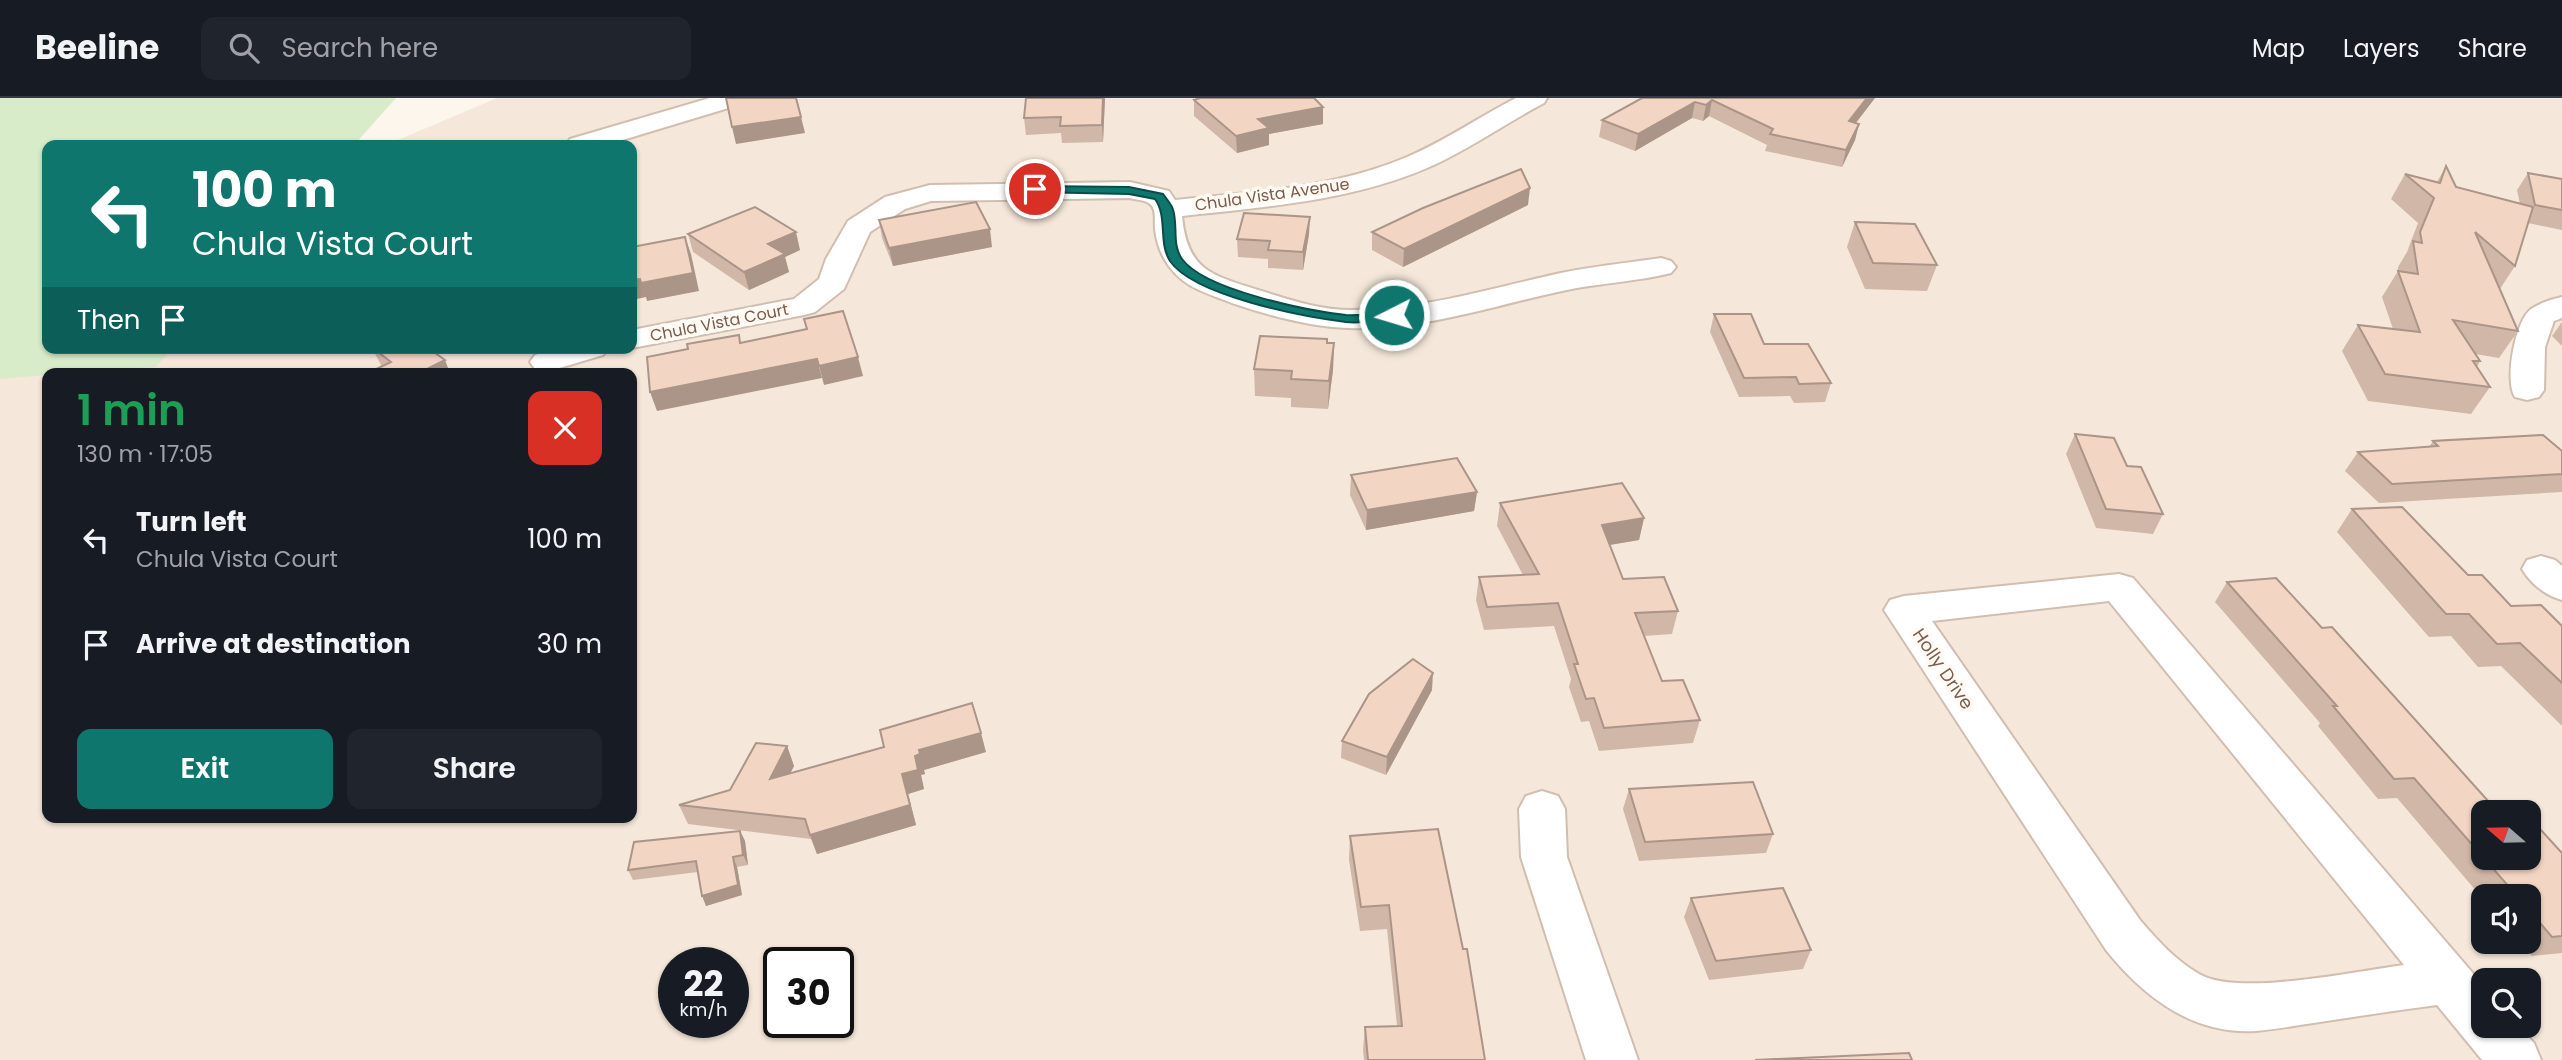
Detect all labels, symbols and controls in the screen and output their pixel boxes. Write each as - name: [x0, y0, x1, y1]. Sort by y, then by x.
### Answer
- search box: [201, 17, 691, 80]
- text: Beeline: [35, 24, 159, 71]
- icon: search: [225, 29, 263, 67]
- text: Search here: [281, 30, 438, 66]
- text: Map: [2252, 32, 2305, 65]
- text: Layers: [2343, 32, 2419, 65]
- text: Share: [2457, 32, 2527, 65]
- text: 100 m: [192, 156, 337, 224]
- pin: [1005, 159, 1065, 219]
- icon: left: [77, 168, 168, 259]
- icon: arrive: [1016, 170, 1054, 208]
- street label: Chula Vista Avenue: [1193, 172, 1351, 217]
- text: Chula Vista Court: [192, 221, 473, 266]
- position arrow: [1357, 278, 1431, 352]
- street label: Chula Vista Court: [648, 298, 790, 347]
- icon: arrive: [154, 301, 192, 339]
- text: Then: [77, 302, 140, 338]
- text: 1 min: [77, 381, 186, 440]
- button: close: [528, 391, 602, 465]
- text: 130 m · 17:05: [77, 438, 213, 470]
- text: Turn left: [136, 504, 247, 540]
- icon: left: [77, 521, 115, 559]
- text: 100 m: [527, 521, 602, 557]
- text: Chula Vista Court: [136, 543, 338, 575]
- street label: Holly Drive: [1907, 623, 1980, 714]
- icon: arrive: [77, 626, 115, 664]
- text: Arrive at destination: [136, 626, 411, 662]
- text: 30 m: [537, 626, 602, 662]
- button: Exit: [77, 729, 333, 809]
- button: Share: [347, 729, 602, 809]
- north arrow: [2471, 800, 2541, 870]
- map controls: [2471, 800, 2541, 1038]
- button: sound: [2471, 884, 2541, 954]
- speed limit sign: 30: [763, 947, 854, 1038]
- text: 22: [684, 959, 723, 1008]
- button: search: [2471, 968, 2541, 1038]
- text: km/h: [680, 997, 727, 1022]

